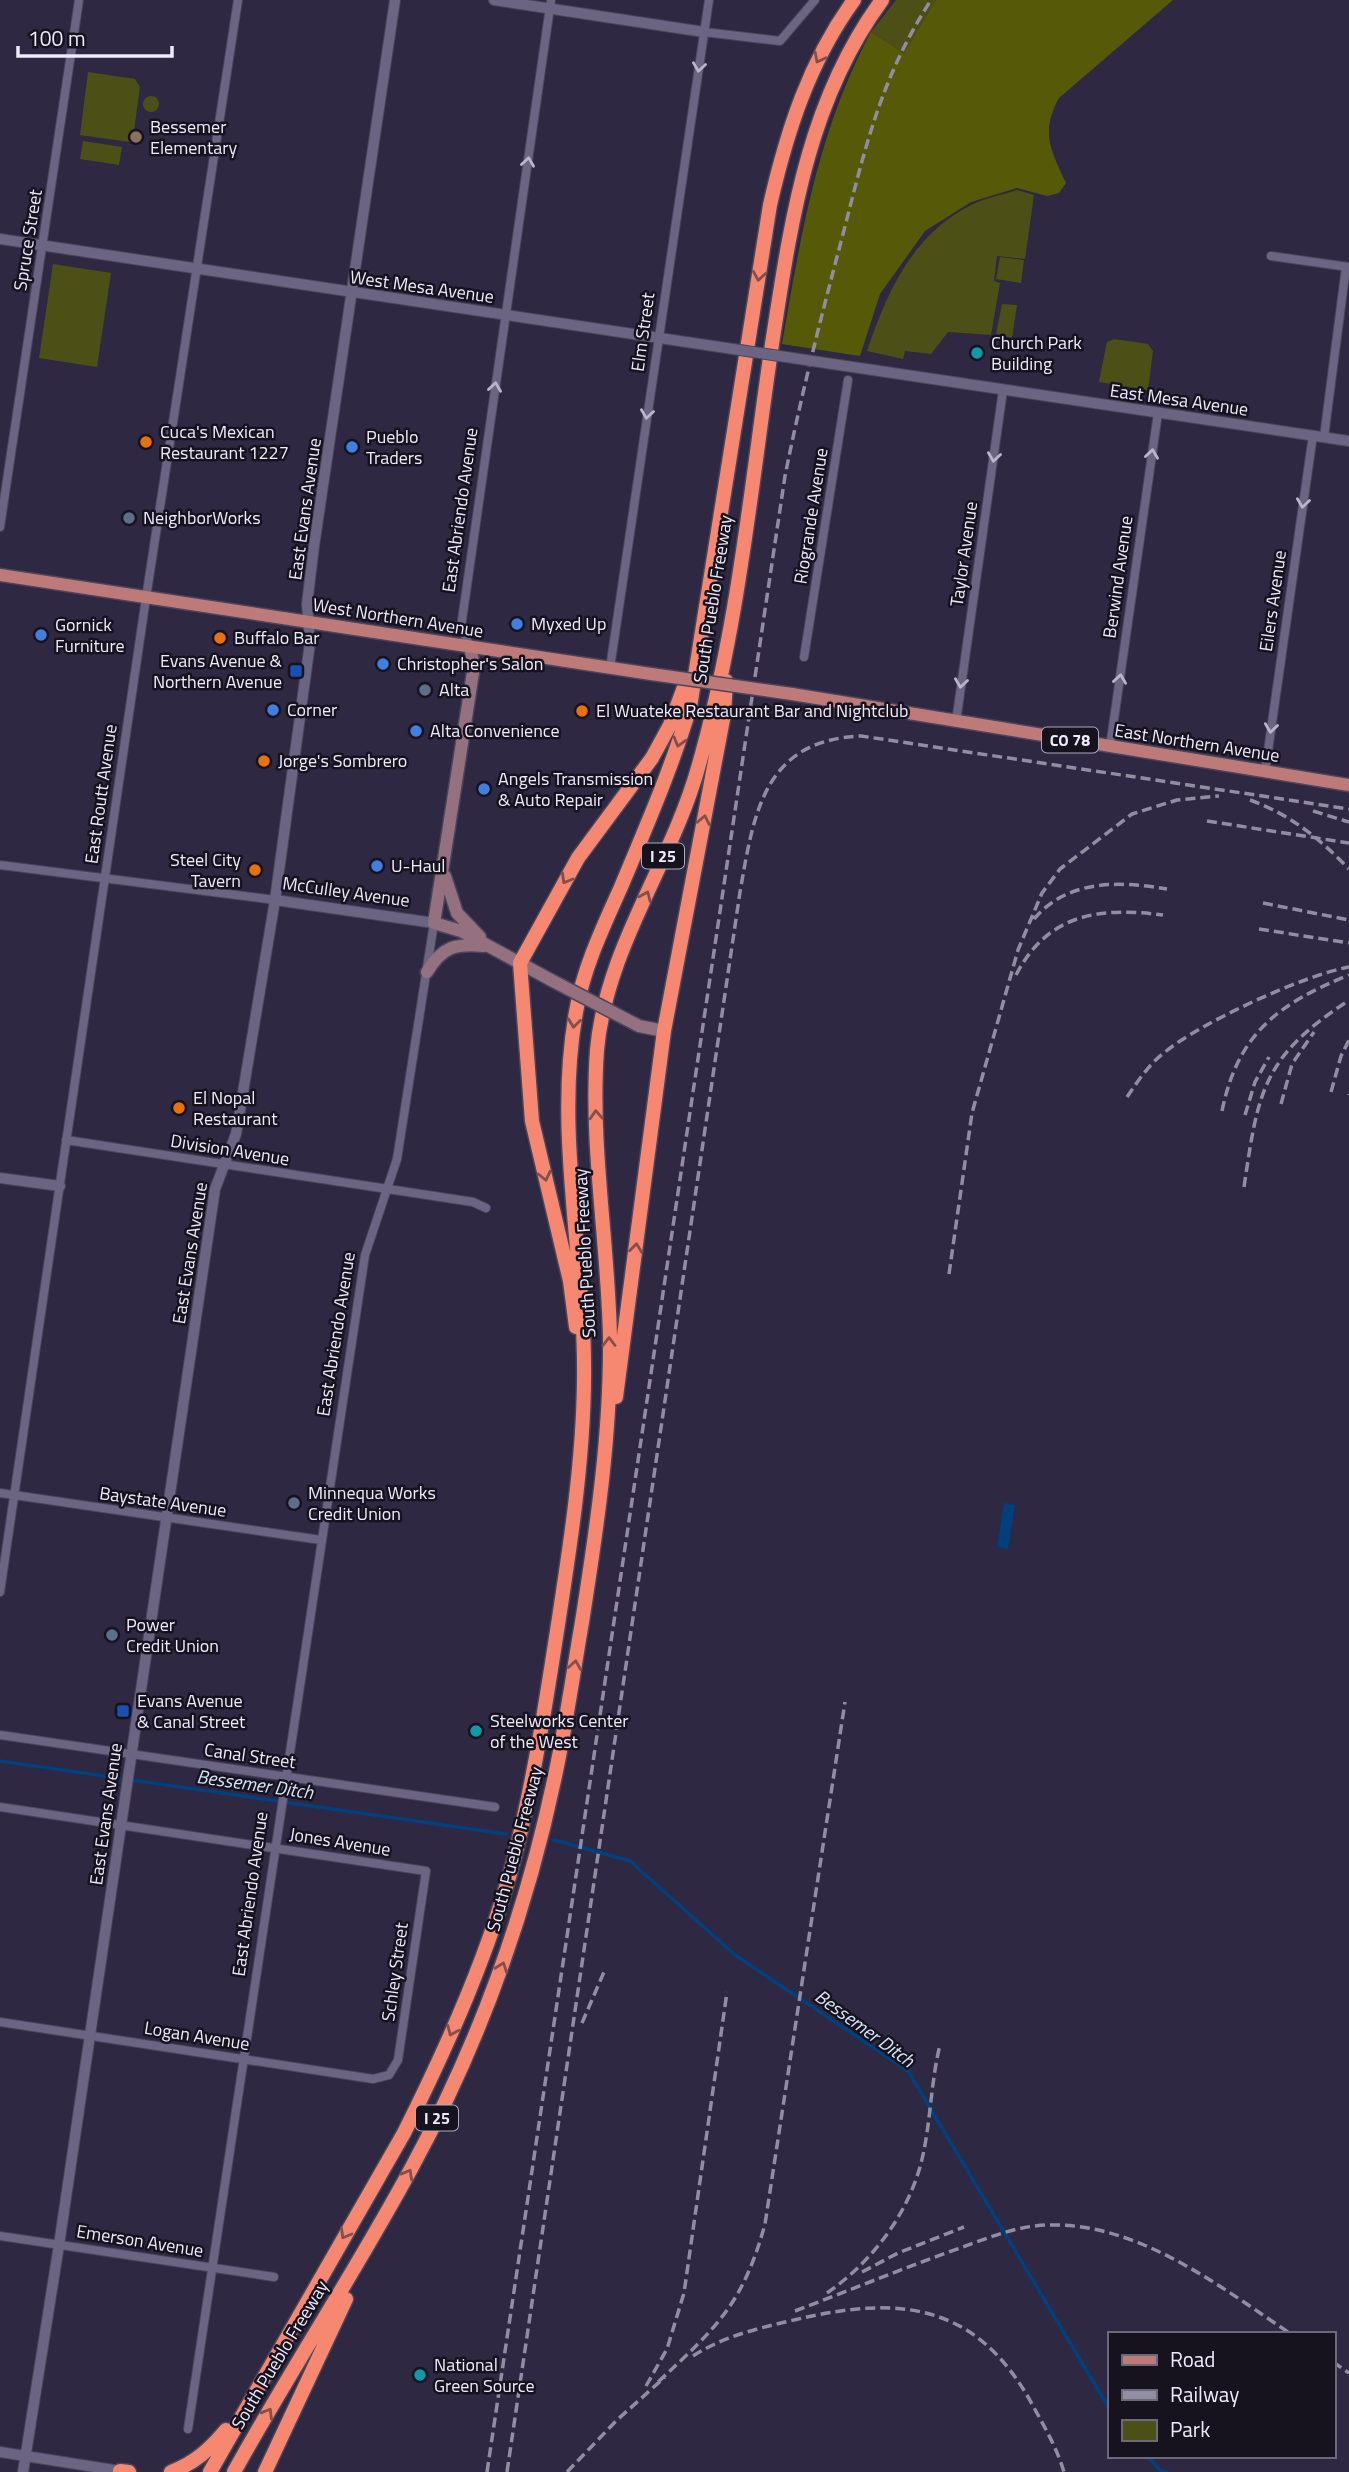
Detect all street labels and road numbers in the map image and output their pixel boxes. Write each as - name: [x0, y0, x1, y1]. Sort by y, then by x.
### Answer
- street label: Spruce Street: [6, 187, 49, 293]
- street label: West Mesa Avenue: [348, 263, 496, 310]
- street label: Elm Street: [624, 290, 662, 373]
- street label: East Mesa Avenue: [1108, 376, 1250, 423]
- street label: East Abriendo Avenue: [435, 426, 484, 594]
- street label: East Evans Avenue: [281, 436, 328, 582]
- street label: Riogrande Avenue: [786, 446, 835, 586]
- street label: Taylor Avenue: [943, 500, 984, 608]
- street label: South Pueblo Freeway: [686, 513, 739, 685]
- street label: Berwind Avenue: [1096, 514, 1139, 640]
- street label: Eilers Avenue: [1252, 549, 1293, 653]
- street label: West Northern Avenue: [311, 591, 485, 644]
- street label: East Northern Avenue: [1113, 716, 1282, 769]
- street label: East Routt Avenue: [77, 722, 124, 865]
- road number: CO 78: [1042, 727, 1098, 752]
- road number: I 25: [642, 844, 684, 869]
- street label: McCulley Avenue: [281, 869, 411, 914]
- street label: Division Avenue: [169, 1127, 291, 1172]
- street label: South Pueblo Freeway: [567, 1167, 602, 1338]
- street label: East Evans Avenue: [165, 1180, 214, 1326]
- street label: East Abriendo Avenue: [309, 1250, 362, 1418]
- street label: Baystate Avenue: [98, 1479, 228, 1524]
- street label: Canal Street: [203, 1736, 298, 1775]
- street label: East Evans Avenue: [82, 1741, 129, 1887]
- street label: South Pueblo Freeway: [480, 1763, 550, 1934]
- street label: East Abriendo Avenue: [225, 1810, 274, 1978]
- street label: Jones Avenue: [288, 1820, 393, 1863]
- street label: Schley Street: [374, 1920, 415, 2023]
- street label: Logan Avenue: [142, 2014, 252, 2057]
- road number: I 25: [416, 2106, 458, 2130]
- street label: Emerson Avenue: [75, 2217, 205, 2264]
- street label: South Pueblo Freeway: [224, 2275, 335, 2434]

